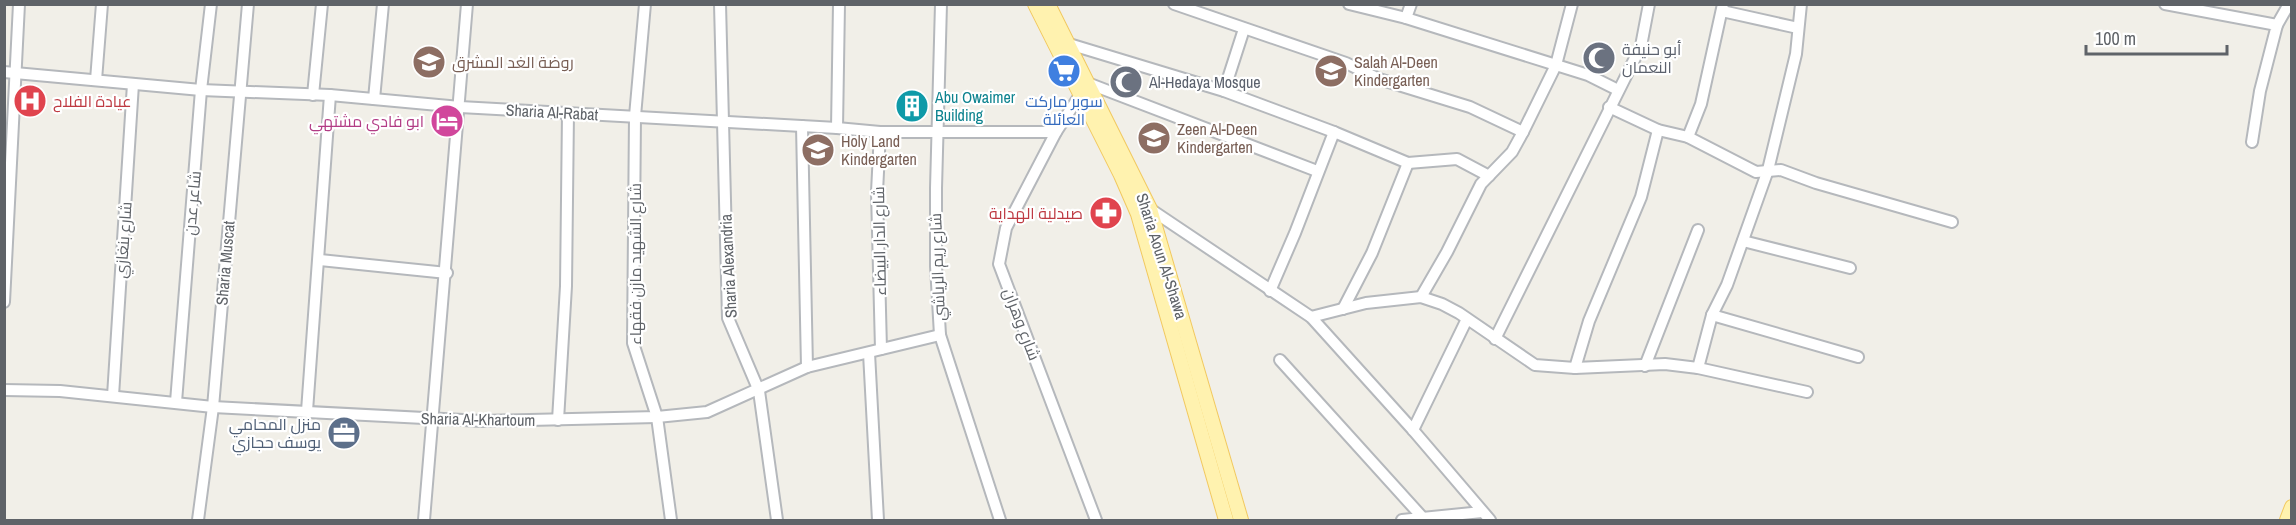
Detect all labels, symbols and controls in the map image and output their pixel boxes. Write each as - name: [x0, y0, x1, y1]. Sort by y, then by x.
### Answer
- scale bar: [2086, 18, 2227, 56]
- text: 100 m: [2095, 26, 2136, 51]
- place label: أبو حنيفة النعمان: [1622, 38, 1681, 78]
- mosque icon: أبو حنيفة النعمان: [1581, 40, 1617, 76]
- school or university icon: روضة الغد المشرق: [411, 44, 447, 80]
- place label: روضة الغد المشرق: [452, 51, 574, 73]
- place label: Salah Al-Deen Kindergarten: [1354, 51, 1438, 91]
- supermarket icon: سوبر ماركت العائلة: [1046, 53, 1082, 89]
- school or university icon: Salah Al-Deen Kindergarten: [1313, 53, 1349, 89]
- mosque icon: Al-Hedaya Mosque: [1108, 64, 1144, 100]
- place label: Al-Hedaya Mosque: [1148, 71, 1261, 93]
- hospital icon: عيادة الفلاح: [12, 83, 48, 119]
- place label: Abu Owaimer Building: [934, 86, 1016, 126]
- building icon: Abu Owaimer Building: [894, 88, 930, 124]
- place label: عيادة الفلاح: [53, 90, 132, 113]
- place label: سوبر ماركت العائلة: [1025, 90, 1103, 130]
- street label: Sharia Al-Rabat: [505, 99, 599, 125]
- hotel icon: ابو فادي مشتهي: [429, 103, 465, 139]
- place label: ابو فادي مشتهي: [309, 110, 424, 135]
- place label: Zeen Al-Deen Kindergarten: [1177, 118, 1257, 158]
- school or university icon: Zeen Al-Deen Kindergarten: [1136, 120, 1172, 156]
- place label: Holy Land Kindergarten: [841, 130, 917, 170]
- school or university icon: Holy Land Kindergarten: [800, 132, 836, 168]
- street label: شاعر عدن: [178, 170, 206, 236]
- street label: شارع الشهيد مازن فقهاء: [624, 183, 647, 345]
- street label: شارع الدار البيضاء: [867, 186, 892, 296]
- street label: Sharia Aoun Al-Shawa: [1131, 190, 1193, 323]
- pharmacy icon: صيدلية الهداية: [1088, 195, 1124, 231]
- street label: شارع بنغازي: [109, 201, 140, 279]
- place label: صيدلية الهداية: [989, 202, 1083, 224]
- street label: شارع ريم الرياشي: [924, 212, 952, 321]
- street label: Sharia Alexandria: [714, 213, 742, 319]
- street label: Sharia Muscat: [210, 220, 240, 306]
- street label: شارع وهران: [997, 285, 1046, 364]
- street label: Sharia Al-Khartoum: [421, 407, 535, 431]
- place label: منزل المحامي يوسف حجازي: [229, 413, 322, 456]
- office icon: منزل المحامي يوسف حجازي: [326, 415, 362, 451]

